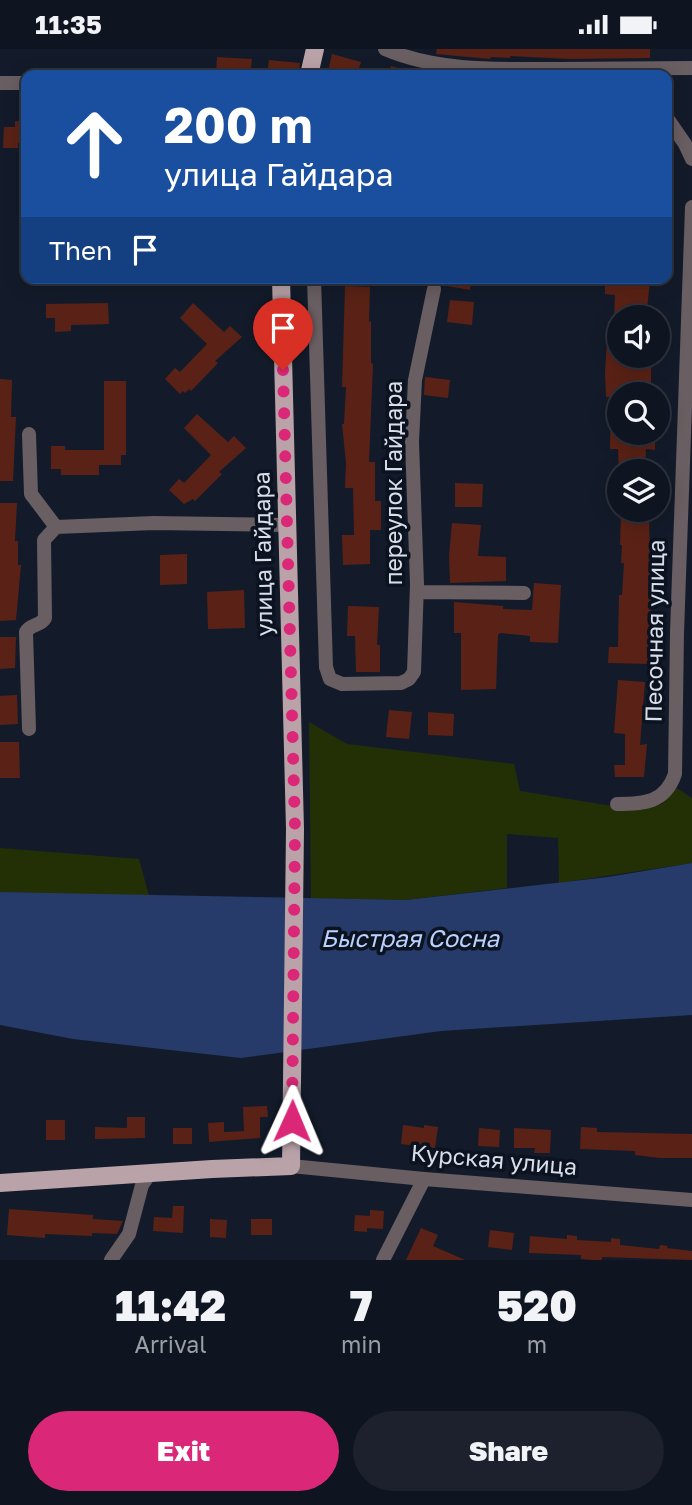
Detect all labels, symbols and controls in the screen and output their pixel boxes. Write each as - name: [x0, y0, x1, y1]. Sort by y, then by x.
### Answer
- text: 11:35: [35, 9, 102, 40]
- text: 200 m: [164, 95, 313, 154]
- icon: ahead: [49, 98, 140, 189]
- text: улица Гайдара: [164, 155, 394, 193]
- icon: arrive: [126, 231, 164, 269]
- text: Then: [49, 235, 112, 266]
- pin: [253, 298, 313, 370]
- map controls: [607, 305, 670, 522]
- button: sound: [607, 305, 670, 368]
- icon: arrive: [264, 309, 302, 347]
- street label: переулок Гайдара: [379, 381, 407, 585]
- button: search: [607, 382, 670, 445]
- button: layers: [607, 459, 670, 522]
- street label: улица Гайдара: [247, 471, 277, 637]
- street label: Песочная улица: [638, 539, 670, 723]
- water label: Быстрая Сосна: [321, 923, 501, 952]
- position arrow: [255, 1084, 329, 1158]
- street label: Курская улица: [410, 1138, 578, 1180]
- text: 11:42: [115, 1280, 226, 1330]
- text: 7: [350, 1280, 373, 1330]
- text: 520: [497, 1280, 577, 1330]
- text: Arrival: [134, 1330, 207, 1358]
- text: min: [341, 1330, 382, 1358]
- text: m: [527, 1330, 547, 1358]
- button: Exit: [28, 1411, 339, 1491]
- button: Share: [353, 1411, 664, 1491]

